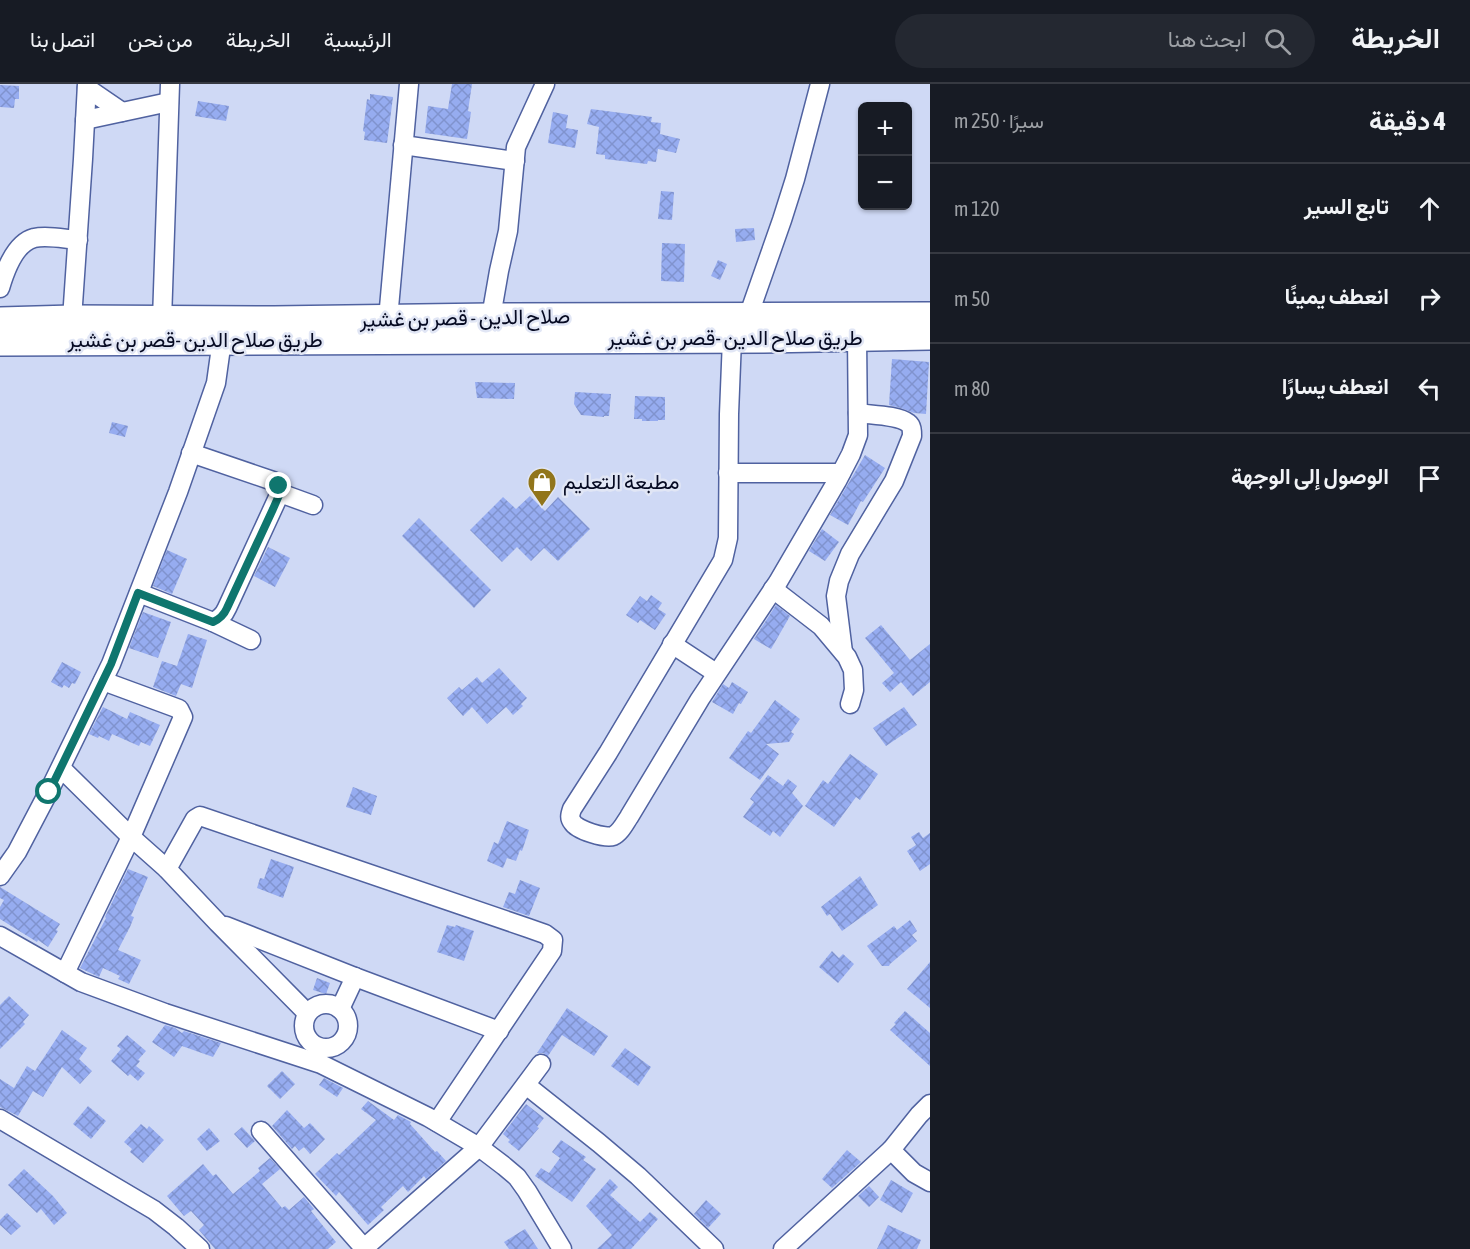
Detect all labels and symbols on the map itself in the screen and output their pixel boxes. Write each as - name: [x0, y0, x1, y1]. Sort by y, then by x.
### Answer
- street label: صلاح الدين - قصر بن غشير: [358, 303, 571, 334]
- street label: طريق صلاح الدين -قصر بن غشير: [606, 325, 863, 352]
- street label: طريق صلاح الدين -قصر بن غشير: [66, 327, 323, 354]
- shop icon: مطبعة التعليم: [526, 466, 558, 508]
- place label: مطبعة التعليم: [563, 469, 680, 496]
- route end: [265, 472, 291, 498]
- route start: [35, 778, 61, 804]

